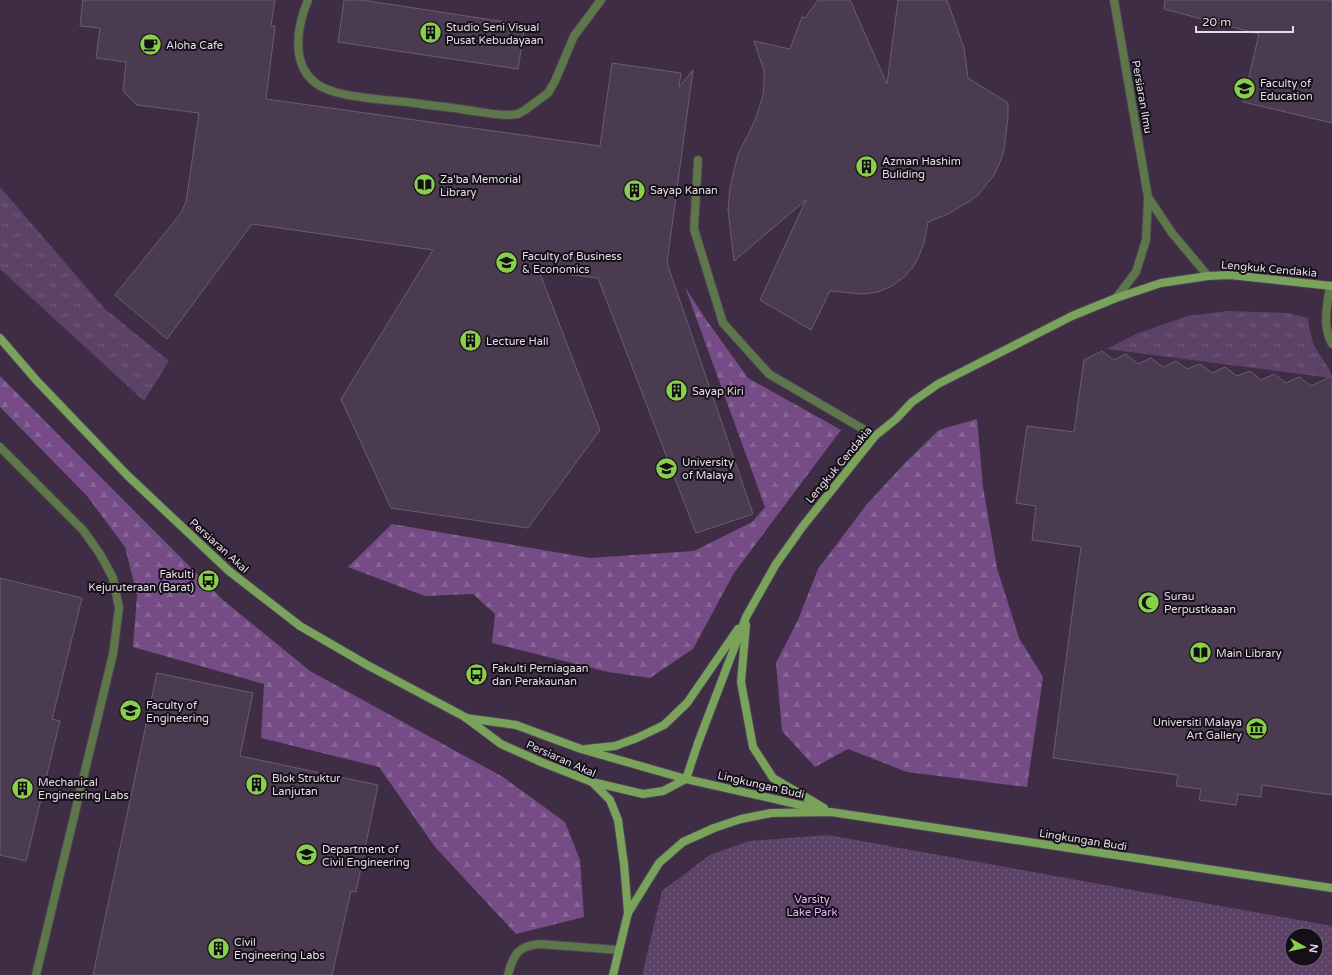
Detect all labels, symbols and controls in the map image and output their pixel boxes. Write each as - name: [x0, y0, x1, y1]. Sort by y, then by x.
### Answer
- scale bar: [1196, 8, 1293, 34]
- text: 20 m: [1202, 15, 1231, 29]
- building icon: Studio Seni Visual Pusat Kebudayaan: [418, 20, 444, 46]
- place label: Studio Seni Visual Pusat Kebudayaan: [446, 21, 544, 47]
- cafe icon: Aloha Cafe: [137, 32, 163, 58]
- place label: Aloha Cafe: [166, 39, 223, 52]
- street label: Persiaran Ilmu: [1129, 59, 1155, 135]
- school or university icon: Faculty of Education: [1232, 76, 1258, 102]
- place label: Faculty of Education: [1260, 77, 1313, 103]
- building icon: Azman Hashim Buliding: [853, 154, 879, 180]
- place label: Azman Hashim Buliding: [882, 155, 961, 181]
- library icon: Za'ba Memorial Library: [411, 172, 437, 198]
- place label: Za'ba Memorial Library: [440, 173, 521, 199]
- building icon: Sayap Kanan: [622, 177, 648, 203]
- place label: Sayap Kanan: [650, 184, 718, 197]
- school or university icon: Faculty of Business & Economics: [493, 249, 519, 275]
- place label: Faculty of Business & Economics: [522, 250, 622, 276]
- street label: Lengkuk Cendakia: [1221, 258, 1317, 280]
- building icon: Lecture Hall: [458, 328, 484, 354]
- place label: Lecture Hall: [486, 335, 548, 348]
- building icon: Sayap Kiri: [663, 378, 689, 404]
- place label: Sayap Kiri: [692, 385, 744, 398]
- street label: Lengkuk Cendakia: [803, 424, 875, 506]
- school or university icon: University of Malaya: [653, 455, 679, 481]
- place label: University of Malaya: [682, 456, 734, 482]
- street label: Persiaran Akal: [187, 516, 251, 576]
- bus stop icon: Fakulti Kejuruteraan (Barat): [196, 567, 222, 593]
- place label: Fakulti Kejuruteraan (Barat): [88, 568, 194, 594]
- mosque icon: Surau Perpustkaaan: [1136, 589, 1162, 615]
- place label: Surau Perpustkaaan: [1164, 590, 1236, 616]
- library icon: Main Library: [1187, 640, 1213, 666]
- place label: Main Library: [1216, 647, 1282, 660]
- bus stop icon: Fakulti Perniagaan dan Perakaunan: [464, 661, 490, 687]
- place label: Fakulti Perniagaan dan Perakaunan: [492, 662, 589, 688]
- school or university icon: Faculty of Engineering: [118, 698, 144, 724]
- place label: Faculty of Engineering: [146, 699, 209, 725]
- museum icon: Universiti Malaya Art Gallery: [1244, 715, 1270, 741]
- place label: Universiti Malaya Art Gallery: [1153, 716, 1242, 742]
- street label: Persiaran Akal: [524, 738, 598, 780]
- street label: Lingkungan Budi: [716, 769, 806, 801]
- building icon: Blok Struktur Lanjutan: [243, 771, 269, 797]
- place label: Blok Struktur Lanjutan: [272, 772, 341, 798]
- building icon: Mechanical Engineering Labs: [9, 775, 35, 801]
- place label: Mechanical Engineering Labs: [38, 776, 129, 802]
- street label: Lingkungan Budi: [1038, 827, 1128, 853]
- school or university icon: Department of Civil Engineering: [294, 842, 320, 868]
- place label: Department of Civil Engineering: [322, 843, 410, 869]
- park label: Varsity Lake Park: [787, 893, 838, 919]
- north arrow: [1284, 927, 1324, 967]
- building icon: Civil Engineering Labs: [205, 935, 231, 961]
- place label: Civil Engineering Labs: [234, 936, 325, 962]
- text: N: [1306, 943, 1320, 954]

